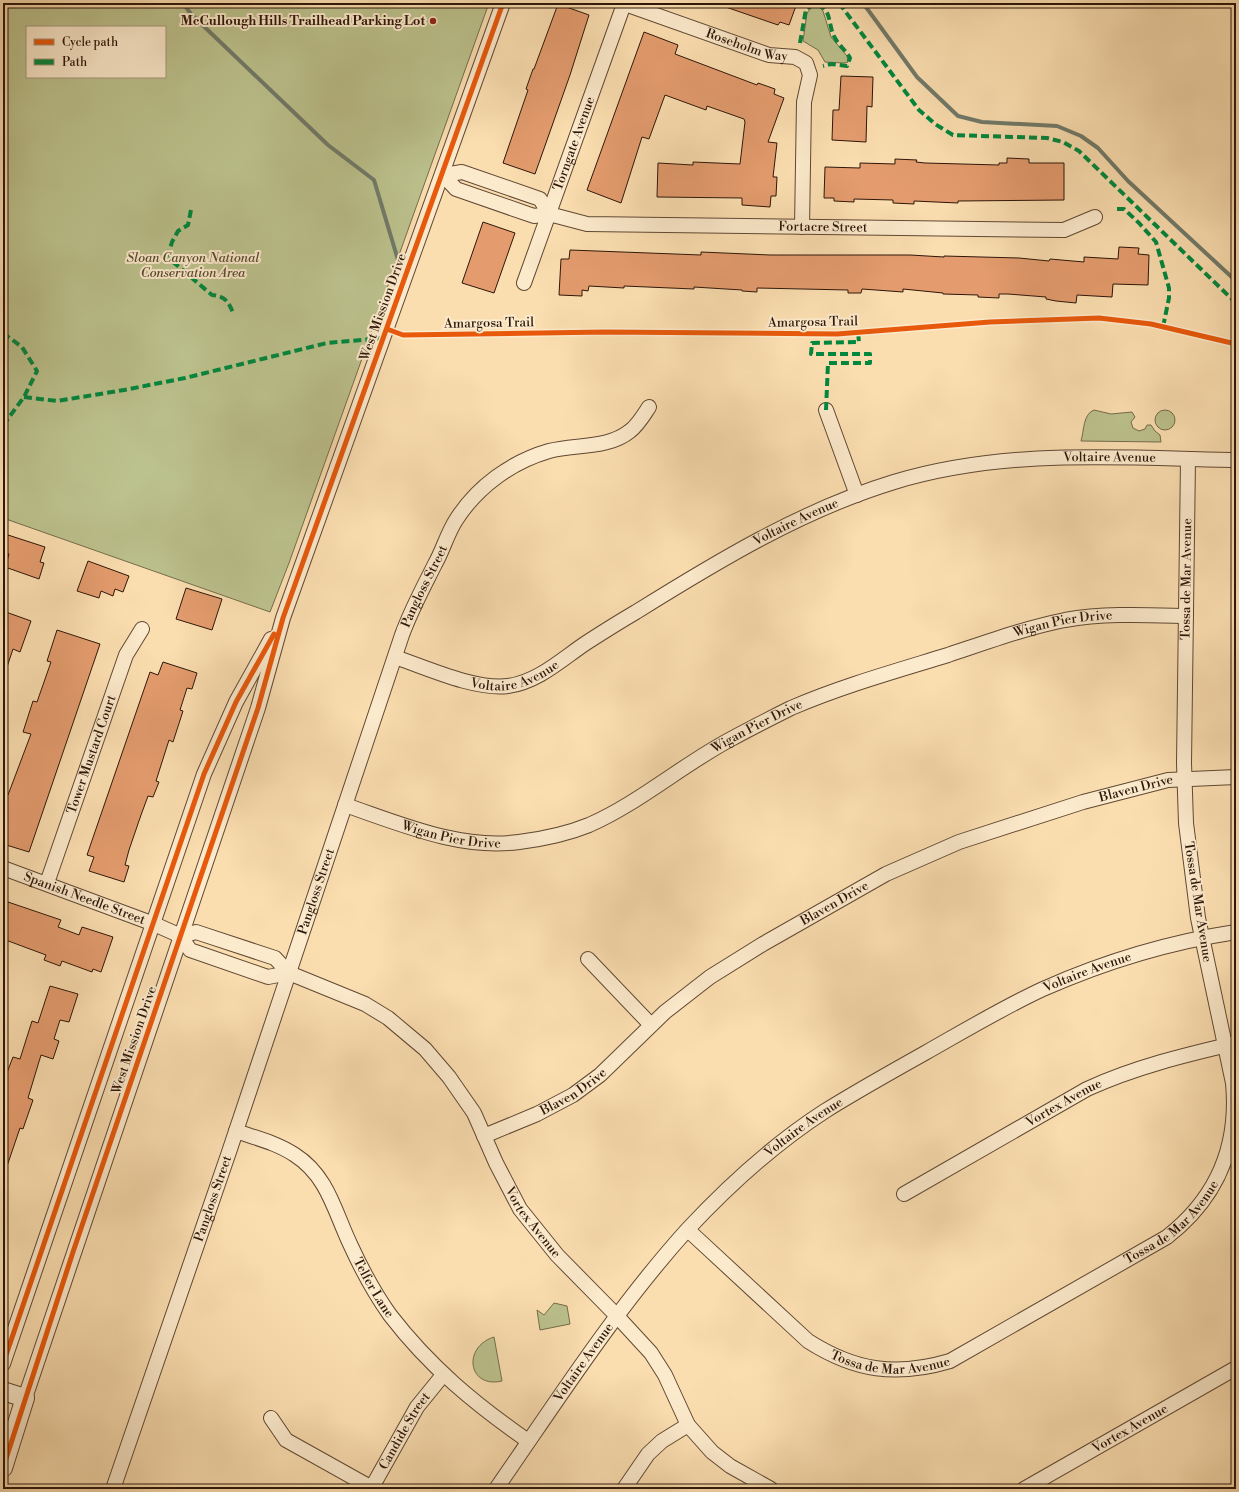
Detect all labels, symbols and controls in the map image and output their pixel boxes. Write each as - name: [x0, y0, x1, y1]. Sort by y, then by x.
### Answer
- place label: McCullough Hills Trailhead Parking Lot: [181, 13, 425, 29]
- marker: McCullough Hills Trailhead Parking Lot: [428, 16, 438, 26]
- street label: Roseholm Way: [704, 25, 789, 64]
- legend: [26, 26, 166, 78]
- text: Cycle path: [62, 35, 118, 50]
- text: Path: [62, 55, 87, 70]
- street label: Torngate Avenue: [550, 94, 598, 193]
- street label: Fortacre Street: [778, 218, 868, 236]
- park label: Sloan Canyon National Conservation Area: [127, 250, 260, 281]
- street label: West Mission Drive: [356, 251, 410, 364]
- street label: Amargosa Trail: [767, 313, 858, 331]
- street label: Amargosa Trail: [443, 314, 534, 332]
- street label: Voltaire Avenue: [1062, 449, 1157, 466]
- street label: Voltaire Avenue: [750, 495, 841, 550]
- street label: Tossa de Mar Avenue: [1178, 518, 1195, 640]
- street label: Pangloss Street: [398, 542, 451, 630]
- street label: Wigan Pier Drive: [1011, 607, 1113, 641]
- street label: Voltaire Avenue: [468, 657, 562, 695]
- street label: Tower Mustard Court: [64, 693, 120, 816]
- street label: Wigan Pier Drive: [708, 696, 805, 757]
- street label: Blaven Drive: [1096, 772, 1174, 806]
- street label: Wigan Pier Drive: [399, 817, 501, 852]
- street label: Tossa de Mar Avenue: [1181, 841, 1215, 964]
- street label: Pangloss Street: [294, 846, 338, 937]
- street label: Spanish Needle Street: [22, 868, 148, 928]
- street label: Blaven Drive: [797, 877, 872, 929]
- street label: Voltaire Avenue: [1040, 948, 1134, 996]
- street label: West Mission Drive: [108, 984, 160, 1097]
- street label: Blaven Drive: [536, 1065, 610, 1119]
- street label: Vortex Avenue: [1022, 1075, 1105, 1131]
- street label: Voltaire Avenue: [760, 1094, 846, 1161]
- street label: Pangloss Street: [191, 1153, 235, 1244]
- street label: Tossa de Mar Avenue: [1121, 1177, 1222, 1268]
- street label: Vortex Avenue: [501, 1183, 564, 1262]
- street label: Telfer Lane: [350, 1255, 398, 1321]
- street label: Voltaire Avenue: [550, 1320, 617, 1406]
- street label: Tossa de Mar Avenue: [828, 1347, 952, 1378]
- street label: Candide Street: [376, 1389, 434, 1472]
- street label: Vortex Avenue: [1088, 1400, 1171, 1457]

